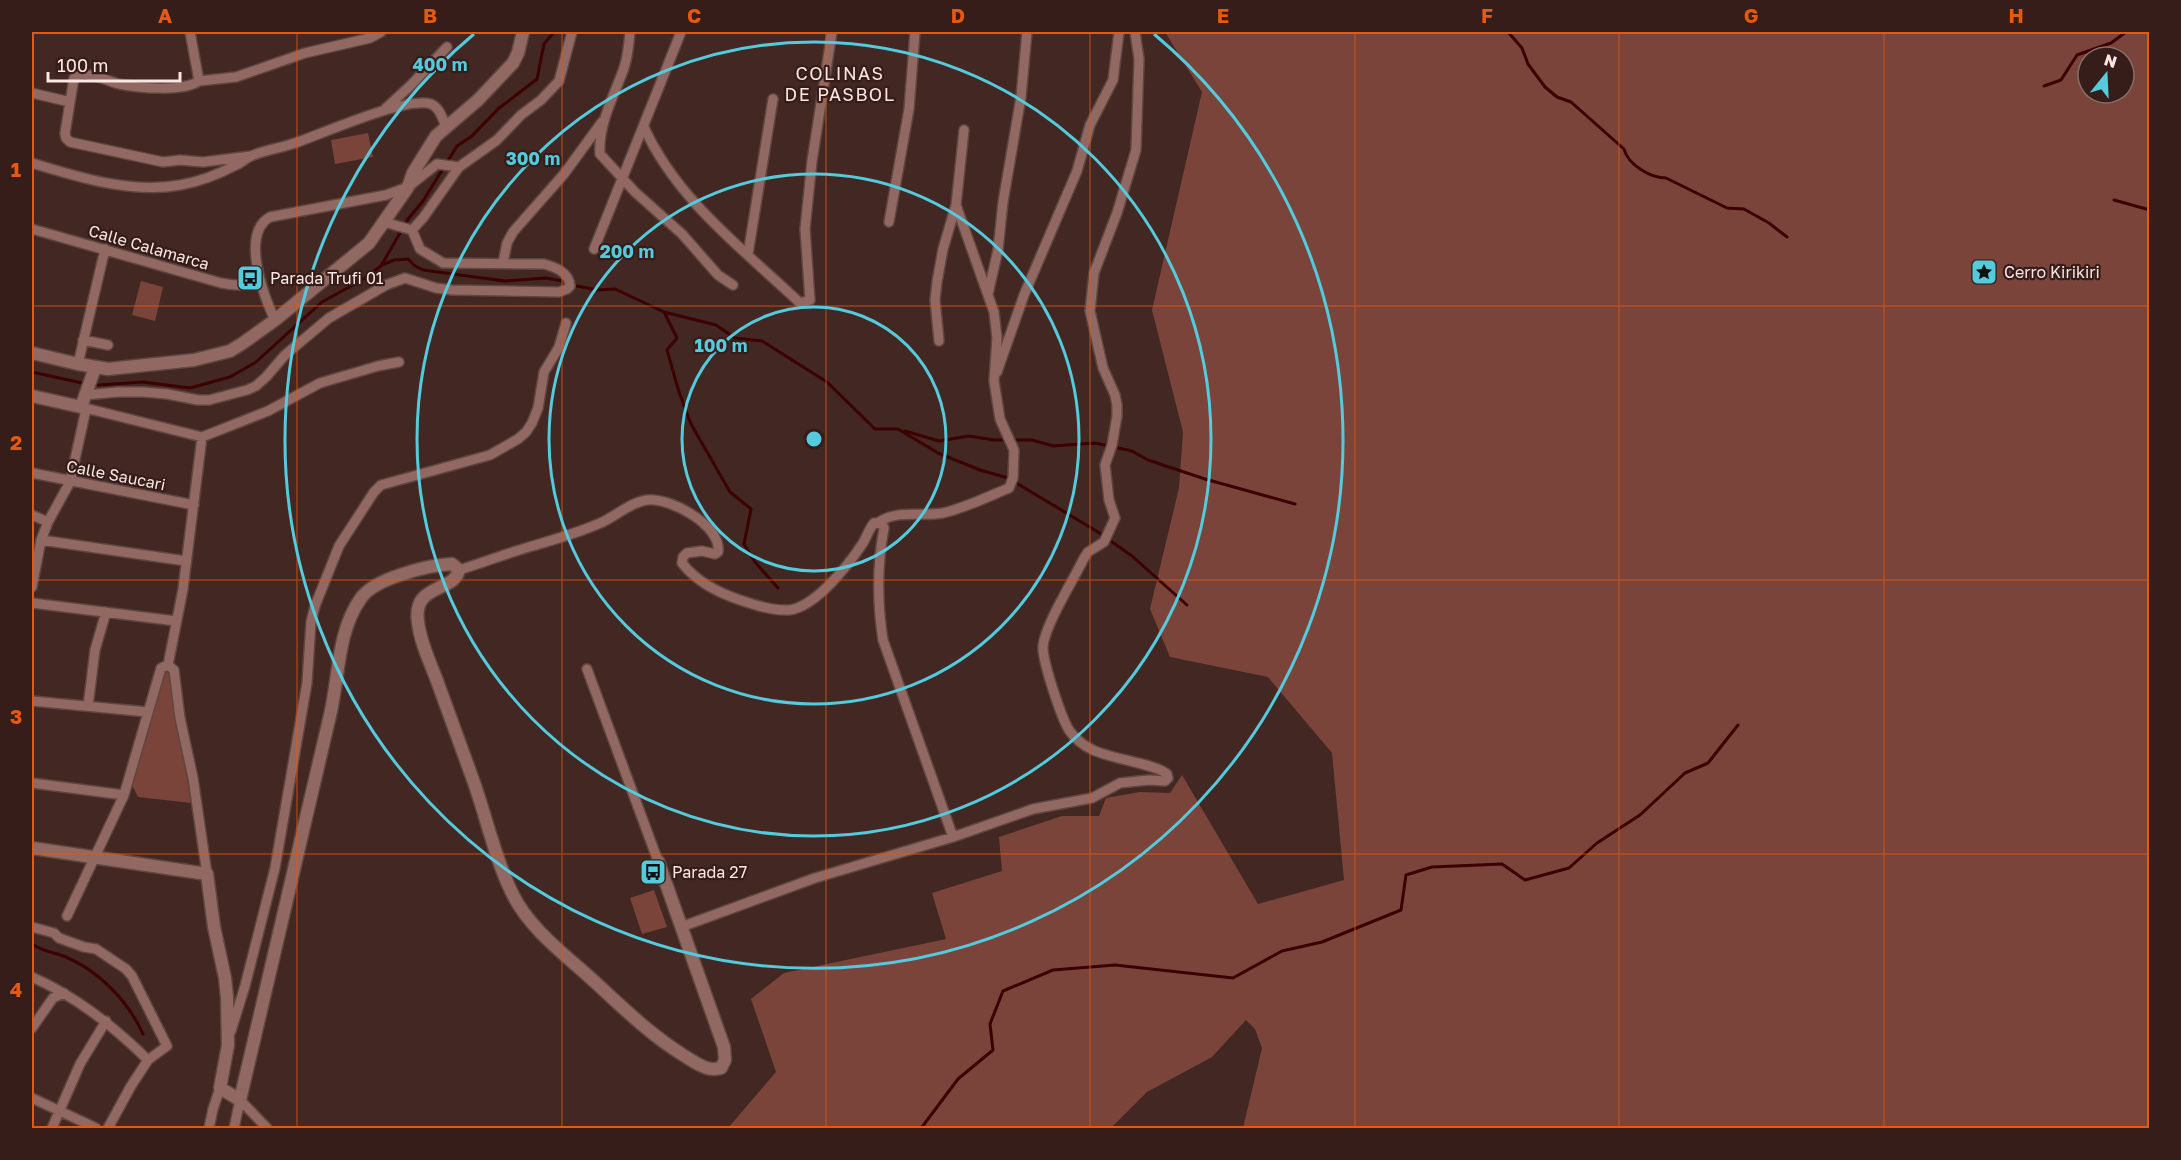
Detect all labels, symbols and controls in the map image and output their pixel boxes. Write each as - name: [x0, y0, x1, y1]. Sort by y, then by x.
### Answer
- text: A: [158, 3, 172, 27]
- text: B: [423, 3, 437, 27]
- text: C: [687, 3, 701, 27]
- text: D: [951, 3, 965, 27]
- text: E: [1217, 3, 1229, 27]
- text: F: [1481, 3, 1493, 27]
- text: G: [1744, 3, 1758, 27]
- text: H: [2008, 3, 2024, 27]
- scale bar: [48, 45, 180, 83]
- north arrow: [2076, 45, 2136, 105]
- text: N: [2102, 49, 2120, 72]
- text: 400 m: [413, 53, 467, 75]
- text: 100 m: [57, 54, 108, 76]
- district label: COLINAS DE PASBOL: [785, 62, 895, 105]
- text: 300 m: [506, 147, 560, 169]
- text: 1: [11, 157, 21, 181]
- street label: Calle Calamarca: [86, 220, 212, 274]
- text: 200 m: [600, 240, 654, 262]
- place icon: Cerro Kirikiri: [1969, 257, 1999, 287]
- place label: Cerro Kirikiri: [2004, 262, 2100, 282]
- bus stop icon: Parada Trufi 01: [235, 263, 265, 293]
- place label: Parada Trufi 01: [270, 268, 384, 288]
- text: 100 m: [695, 334, 747, 356]
- centre of rings: [804, 429, 824, 449]
- text: 2: [10, 430, 22, 454]
- street label: Calle Saucari: [65, 456, 167, 494]
- text: 3: [10, 704, 22, 728]
- bus stop icon: Parada 27: [638, 857, 668, 887]
- place label: Parada 27: [672, 862, 747, 882]
- text: 4: [10, 977, 22, 1001]

